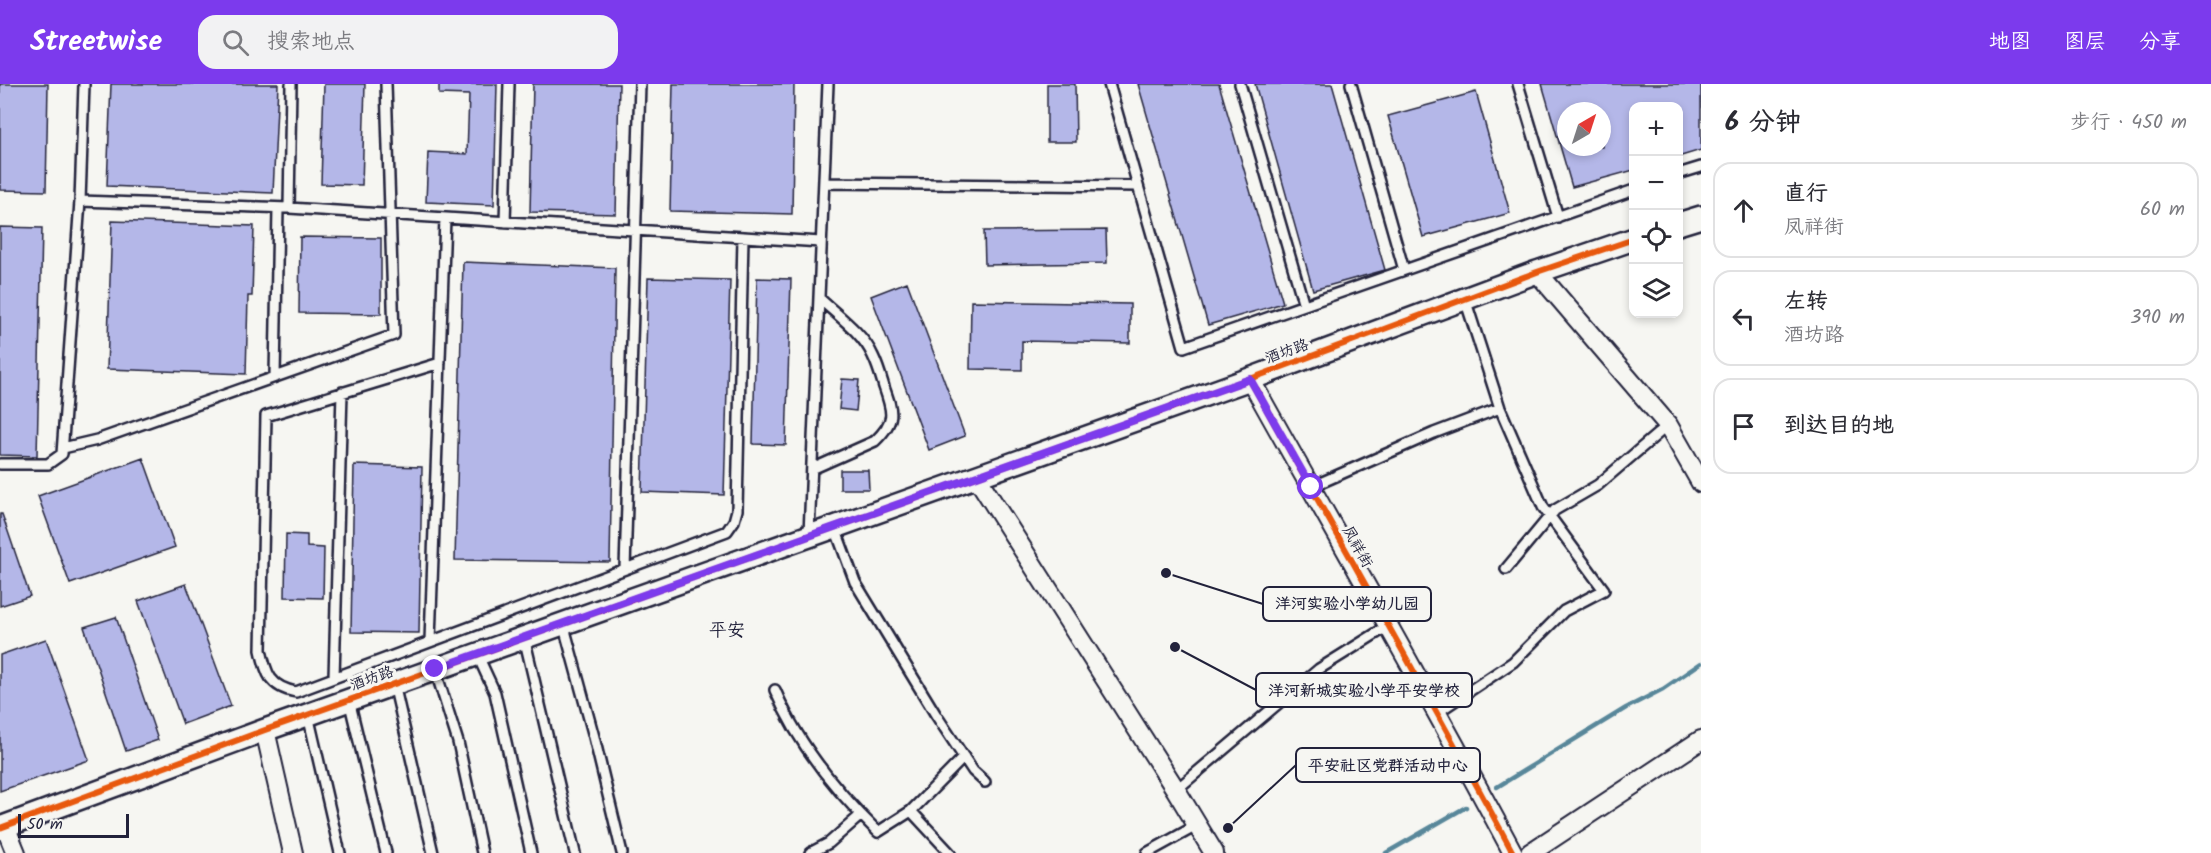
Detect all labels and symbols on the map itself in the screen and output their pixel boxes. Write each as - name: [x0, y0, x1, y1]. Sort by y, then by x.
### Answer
- north arrow: [1557, 102, 1611, 156]
- street label: 酒坊路: [1262, 333, 1312, 371]
- route start: [1297, 473, 1323, 499]
- street label: 凤祥街: [1336, 521, 1378, 573]
- callout: 洋河实验小学幼儿园: [1263, 587, 1431, 621]
- text: 洋河实验小学幼儿园: [1275, 592, 1419, 617]
- district label: 平安: [709, 617, 745, 646]
- route end: [421, 655, 447, 681]
- street label: 酒坊路: [347, 660, 397, 698]
- callout: 洋河新城实验小学平安学校: [1256, 673, 1472, 707]
- text: 洋河新城实验小学平安学校: [1268, 679, 1460, 704]
- callout: 平安社区党群活动中心: [1296, 748, 1480, 782]
- text: 平安社区党群活动中心: [1308, 754, 1468, 779]
- scale bar: [18, 811, 129, 838]

